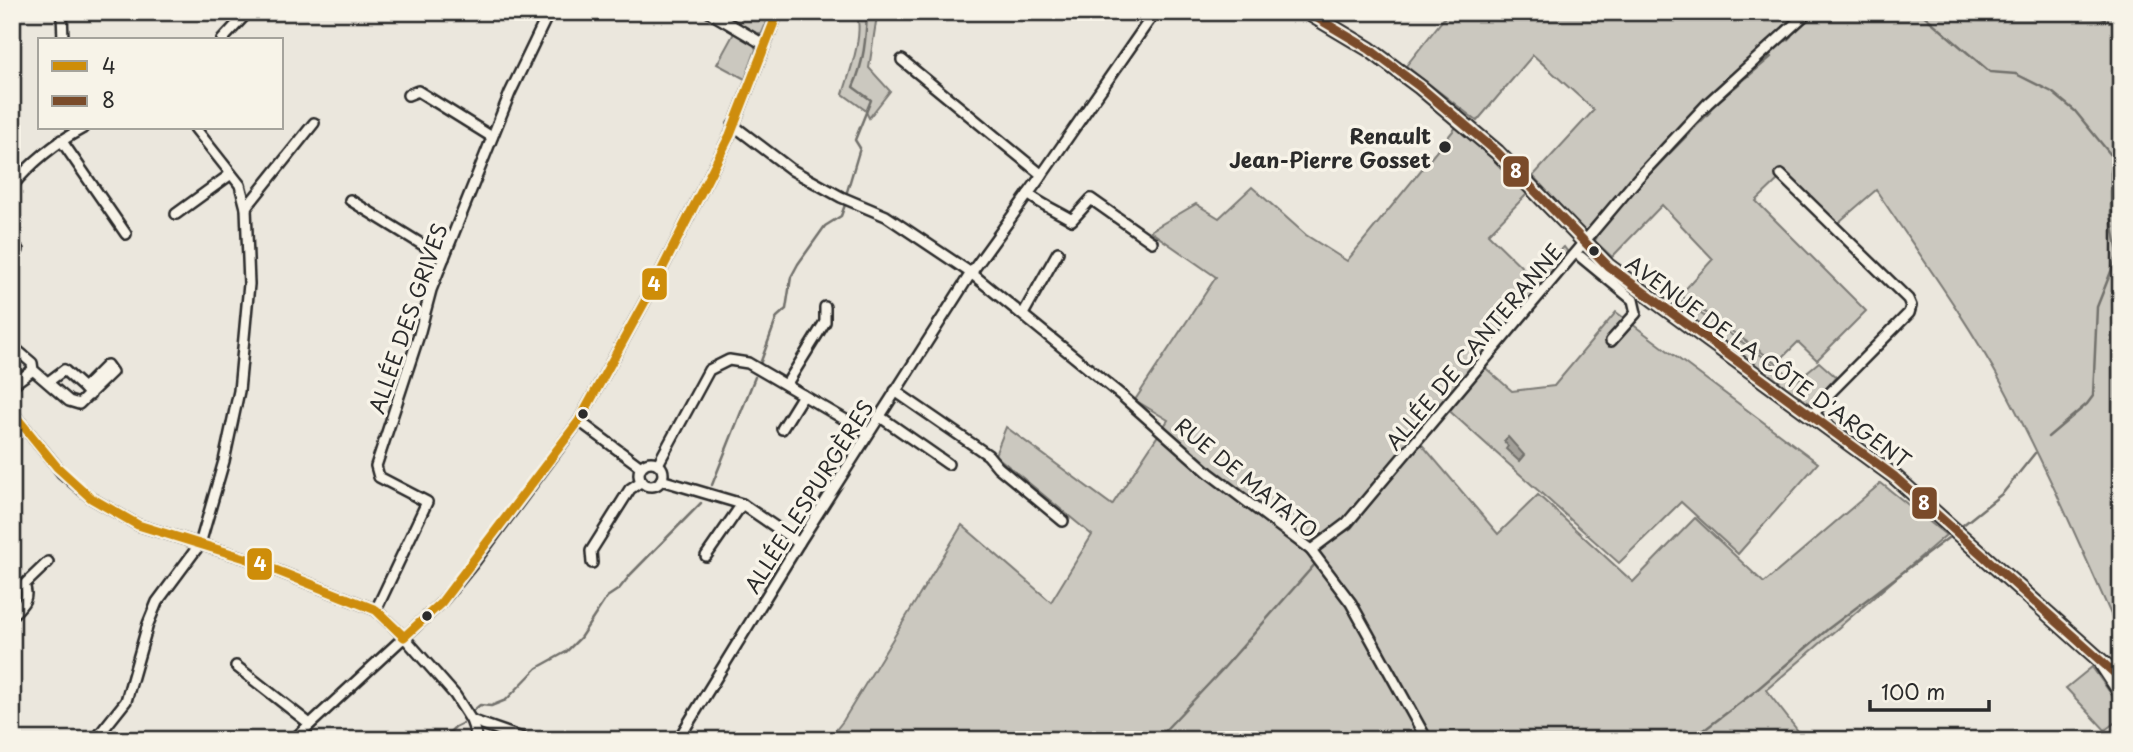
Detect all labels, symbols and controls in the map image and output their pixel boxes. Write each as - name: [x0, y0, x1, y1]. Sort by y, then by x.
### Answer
- legend: [38, 38, 284, 130]
- text: 4: [102, 49, 116, 81]
- text: 8: [102, 83, 115, 115]
- place label: Renault Jean-Pierre Gosset: [1229, 119, 1431, 175]
- marker: Renault Jean-Pierre Gosset: [1437, 139, 1453, 155]
- line badge: 8: [1502, 155, 1530, 188]
- text: 8: [1510, 156, 1522, 184]
- street label: ALLÉE DES GRIVES: [359, 219, 455, 417]
- street label: ALLÉE DE CANTERANNE: [1377, 236, 1569, 456]
- unlabelled marker: [1587, 244, 1601, 258]
- street label: AVENUE DE LA CÔTE D'ARGENT: [1620, 247, 1919, 476]
- line badge: 4: [641, 267, 668, 301]
- text: 4: [648, 269, 661, 297]
- street label: ALLÉE LESPURGÈRES: [735, 393, 881, 599]
- unlabelled marker: [576, 407, 590, 421]
- street label: RUE DE MATATO: [1169, 409, 1325, 545]
- line badge: 8: [1911, 486, 1938, 520]
- text: 8: [1918, 488, 1930, 516]
- line badge: 4: [246, 547, 273, 581]
- text: 4: [254, 549, 267, 577]
- unlabelled marker: [420, 609, 434, 623]
- scale bar: [1870, 668, 1990, 712]
- text: 100 m: [1881, 675, 1945, 707]

